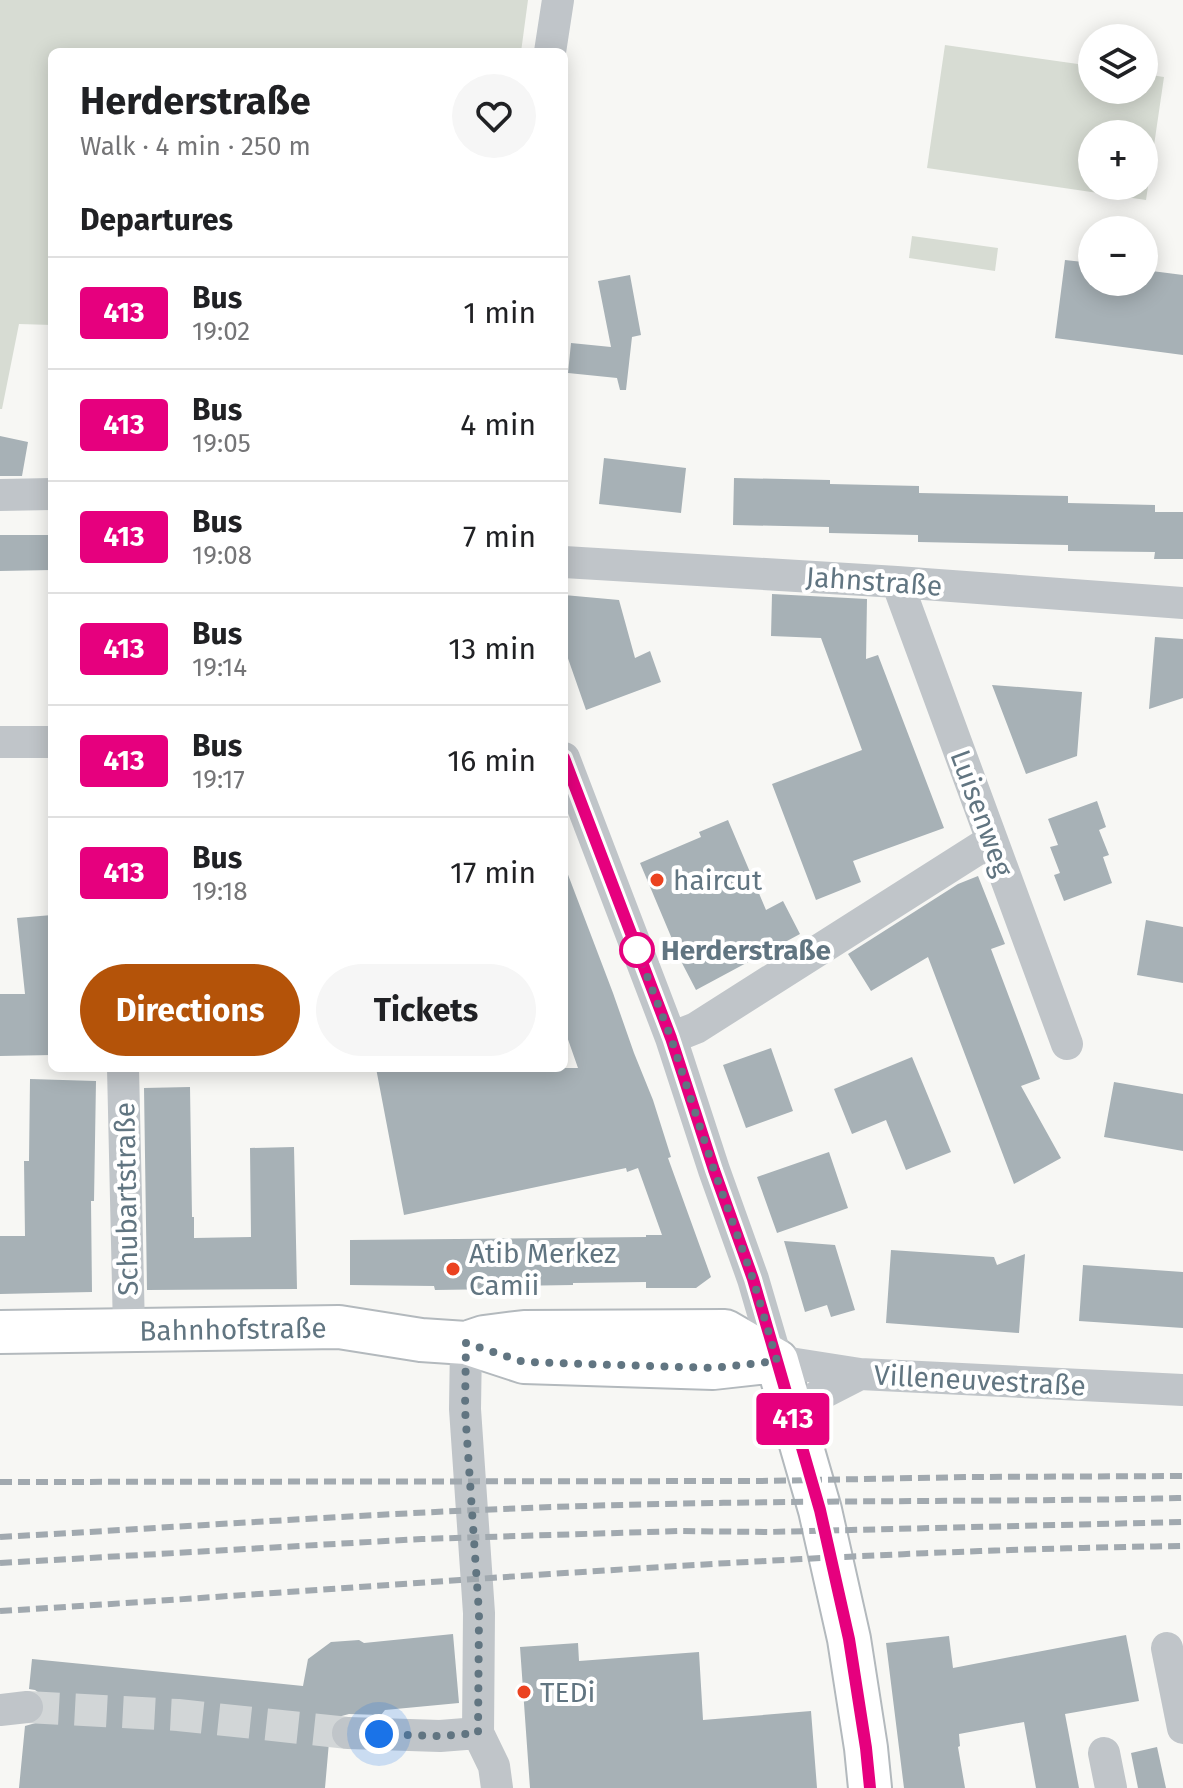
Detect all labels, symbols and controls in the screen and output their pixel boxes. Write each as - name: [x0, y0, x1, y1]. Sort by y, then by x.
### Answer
- map controls: [1078, 24, 1158, 296]
- button: layers: [1078, 24, 1158, 104]
- button: heart: [452, 74, 536, 158]
- text: Herderstraße: [80, 78, 311, 124]
- button: +: [1078, 120, 1158, 200]
- text: Walk · 4 min · 250 m: [80, 131, 311, 162]
- text: Departures: [80, 202, 233, 238]
- button: −: [1078, 216, 1158, 296]
- text: Bus: [192, 280, 242, 316]
- text: 1 min: [463, 295, 536, 331]
- text: 413: [103, 296, 145, 329]
- text: 19:02: [192, 316, 250, 347]
- text: Bus: [192, 392, 242, 428]
- text: 4 min: [460, 407, 536, 443]
- text: 413: [103, 408, 145, 441]
- text: 19:05: [192, 428, 251, 459]
- text: Bus: [192, 504, 242, 540]
- text: 7 min: [463, 519, 536, 555]
- text: 413: [103, 520, 145, 553]
- text: 19:08: [192, 540, 252, 571]
- street label: Jahnstraße: [805, 560, 943, 603]
- text: Bus: [192, 616, 242, 652]
- text: 13 min: [448, 631, 536, 667]
- text: 413: [103, 632, 145, 665]
- text: 19:14: [192, 652, 247, 683]
- text: Bus: [192, 728, 242, 764]
- text: 16 min: [447, 743, 536, 779]
- text: 413: [103, 744, 145, 777]
- street label: Luisenweg: [943, 745, 1020, 881]
- text: 19:17: [192, 764, 245, 795]
- text: Bus: [192, 840, 242, 876]
- text: 17 min: [450, 855, 536, 891]
- text: 413: [103, 856, 145, 889]
- place label: haircut: [673, 864, 763, 897]
- marker: haircut: [648, 871, 666, 889]
- text: 19:18: [192, 876, 248, 907]
- marker: Herderstraße: [620, 933, 654, 967]
- place label: Herderstraße: [661, 934, 831, 967]
- button: Directions: [80, 964, 300, 1056]
- button: Tickets: [316, 964, 536, 1056]
- street label: Schubartstraße: [108, 1102, 145, 1296]
- place label: Atib Merkez Camii: [469, 1237, 616, 1302]
- marker: Atib Merkez Camii: [444, 1260, 462, 1278]
- street label: Bahnhofstraße: [139, 1311, 327, 1348]
- street label: Villeneuvestraße: [873, 1358, 1087, 1403]
- line badge: 413: [747, 1393, 839, 1445]
- text: 413: [772, 1402, 814, 1435]
- place label: TEDi: [540, 1676, 595, 1709]
- marker: TEDi: [515, 1683, 533, 1701]
- your location: [359, 1714, 399, 1754]

